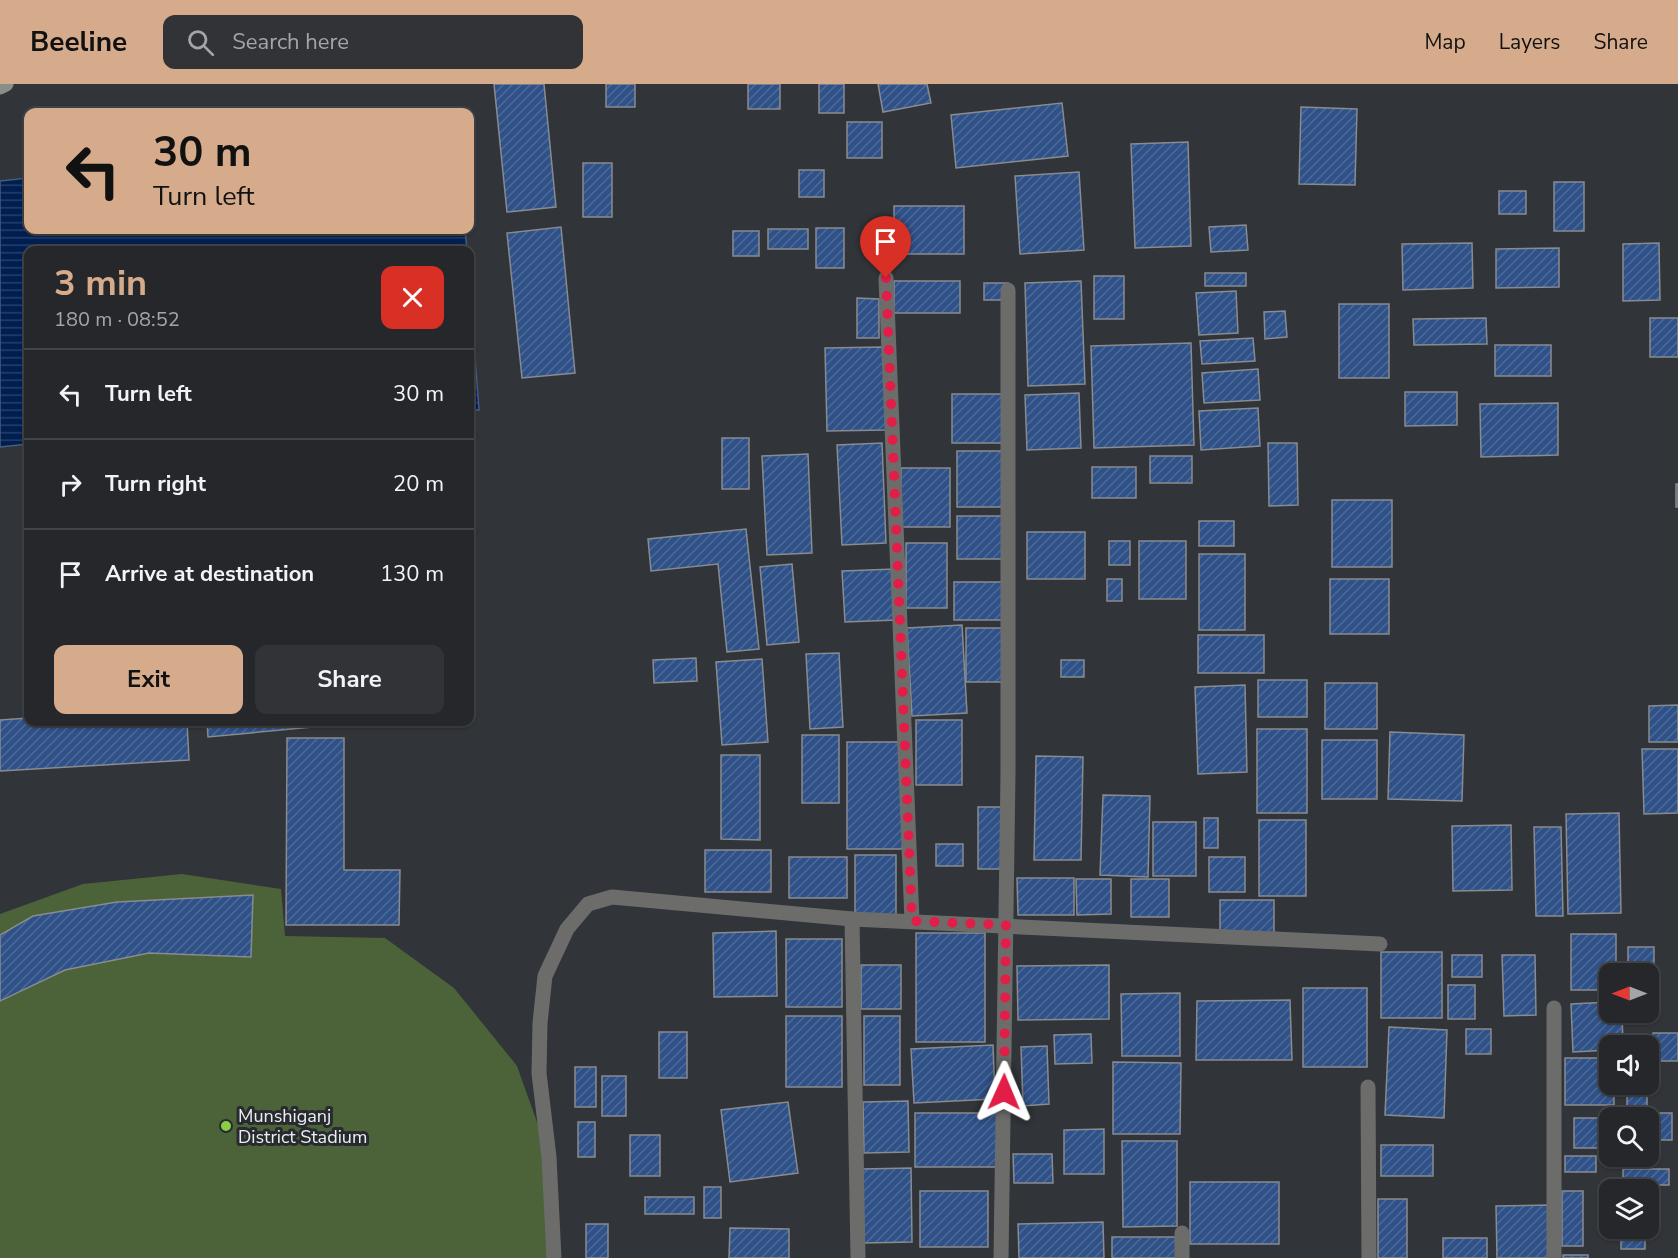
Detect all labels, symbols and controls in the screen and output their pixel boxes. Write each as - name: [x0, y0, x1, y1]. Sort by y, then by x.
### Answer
- search box: [163, 15, 583, 69]
- text: Beeline: [30, 23, 127, 61]
- icon: search: [184, 26, 217, 59]
- text: Search here: [232, 27, 349, 57]
- text: Map: [1424, 28, 1466, 56]
- text: Layers: [1499, 28, 1560, 56]
- text: Share: [1593, 28, 1648, 56]
- text: 30 m: [153, 124, 252, 181]
- icon: left: [54, 132, 132, 210]
- text: Turn left: [153, 178, 254, 215]
- pin: [860, 216, 911, 278]
- icon: arrive: [869, 225, 902, 258]
- text: 3 min: [54, 259, 147, 308]
- button: close: [381, 266, 444, 329]
- text: 180 m · 08:52: [54, 306, 180, 333]
- icon: left: [54, 378, 87, 411]
- text: Turn left: [105, 379, 192, 409]
- text: 30 m: [393, 379, 444, 409]
- icon: right: [54, 468, 87, 501]
- text: Turn right: [105, 469, 206, 499]
- text: 20 m: [393, 469, 444, 499]
- icon: arrive: [54, 558, 87, 591]
- text: Arrive at destination: [105, 559, 314, 589]
- text: 130 m: [380, 559, 444, 589]
- button: Exit: [54, 645, 243, 714]
- button: Share: [255, 645, 444, 714]
- north arrow: [1599, 963, 1659, 1023]
- map controls: [1599, 963, 1659, 1239]
- button: sound: [1599, 1035, 1659, 1095]
- position arrow: [972, 1060, 1036, 1124]
- place label: Munshiganj District Stadium: [238, 1104, 367, 1149]
- button: search: [1599, 1107, 1659, 1167]
- marker: Munshiganj District Stadium: [219, 1119, 233, 1133]
- button: layers: [1599, 1179, 1659, 1239]

